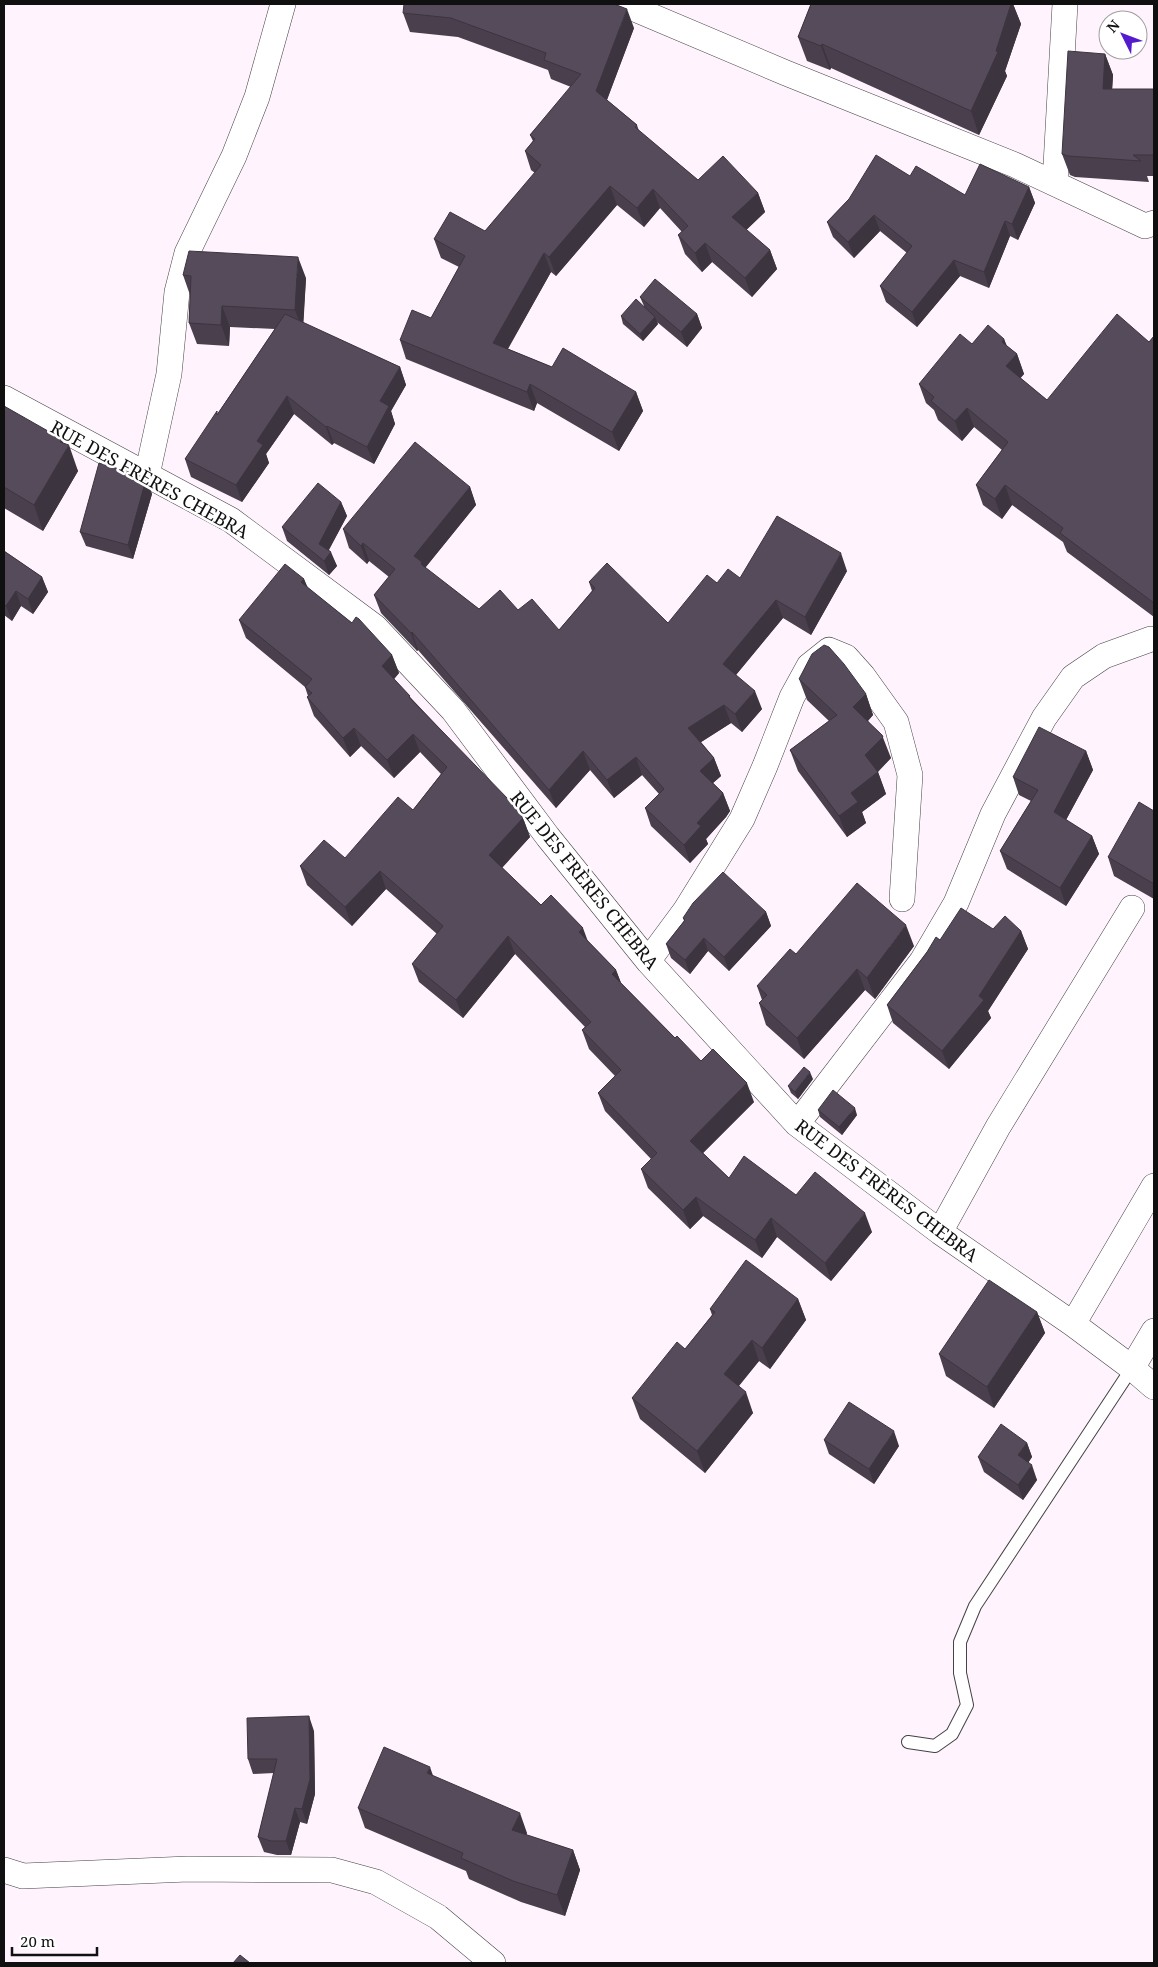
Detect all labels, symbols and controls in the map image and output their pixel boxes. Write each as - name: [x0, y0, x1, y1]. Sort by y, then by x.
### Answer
- north arrow: [1098, 10, 1148, 60]
- text: N: [1102, 16, 1124, 36]
- street label: RUE DES FRÈRES CHEBRA: [47, 414, 254, 544]
- street label: RUE DES FRÈRES CHEBRA: [505, 786, 665, 974]
- street label: RUE DES FRÈRES CHEBRA: [791, 1113, 984, 1267]
- scale bar: [12, 1924, 98, 1956]
- text: 20 m: [20, 1931, 55, 1951]

